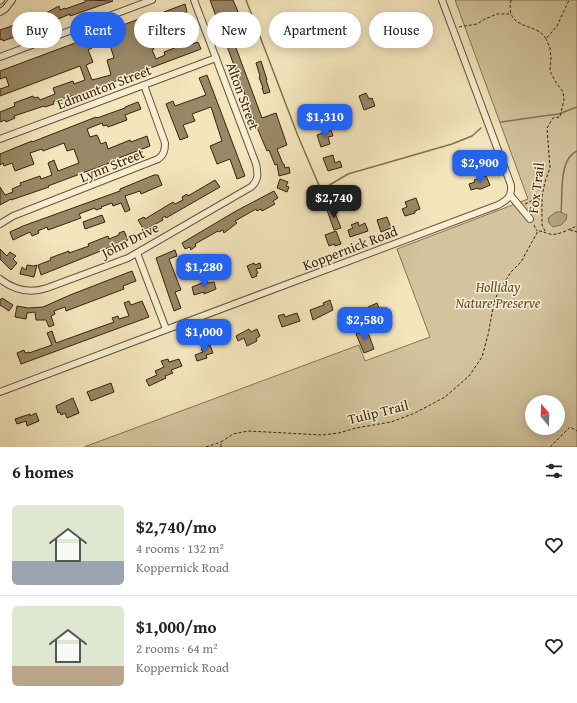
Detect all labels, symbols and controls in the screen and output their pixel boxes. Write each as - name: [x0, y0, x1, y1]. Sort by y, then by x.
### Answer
- chip: Buy: [12, 12, 62, 48]
- chip: Rent: [70, 12, 126, 48]
- chip: Filters: [134, 12, 199, 48]
- chip: New: [207, 12, 261, 48]
- chip: Apartment: [269, 12, 361, 48]
- chip: House: [369, 12, 433, 48]
- street label: Alton Street: [221, 59, 265, 133]
- street label: Edmunton Street: [54, 60, 154, 114]
- pin: $1,310: [292, 104, 358, 138]
- text: $1,310: [306, 107, 344, 126]
- street label: Lynn Street: [77, 143, 147, 187]
- pin: $2,900: [447, 150, 513, 184]
- text: $2,900: [461, 153, 499, 172]
- street label: Fox Trail: [523, 161, 549, 215]
- pin: $2,740: [301, 185, 367, 219]
- text: $2,740: [315, 188, 353, 207]
- street label: John Drive: [96, 217, 162, 264]
- street label: Koppernick Road: [300, 221, 401, 275]
- pin: $1,280: [171, 254, 237, 288]
- text: $1,280: [185, 257, 223, 276]
- park label: Holliday Nature Preserve: [455, 277, 541, 313]
- pin: $2,580: [332, 307, 398, 341]
- text: $2,580: [346, 310, 384, 329]
- pin: $1,000: [171, 319, 237, 353]
- text: $1,000: [185, 322, 223, 341]
- street label: Tulip Trail: [346, 395, 411, 429]
- north arrow: [525, 395, 565, 435]
- map controls: [525, 395, 565, 435]
- text: 6 homes: [12, 459, 74, 484]
- icon: filters: [543, 460, 565, 482]
- text: $2,740/mo: [136, 514, 217, 539]
- icon: home: [44, 521, 92, 569]
- icon: heart: [543, 534, 565, 556]
- text: 4 rooms · 132 m²: [136, 539, 224, 558]
- text: Koppernick Road: [136, 558, 229, 577]
- text: $1,000/mo: [136, 614, 217, 639]
- icon: home: [44, 622, 92, 670]
- icon: heart: [543, 635, 565, 657]
- text: 2 rooms · 64 m²: [136, 639, 218, 658]
- text: Koppernick Road: [136, 658, 229, 677]

